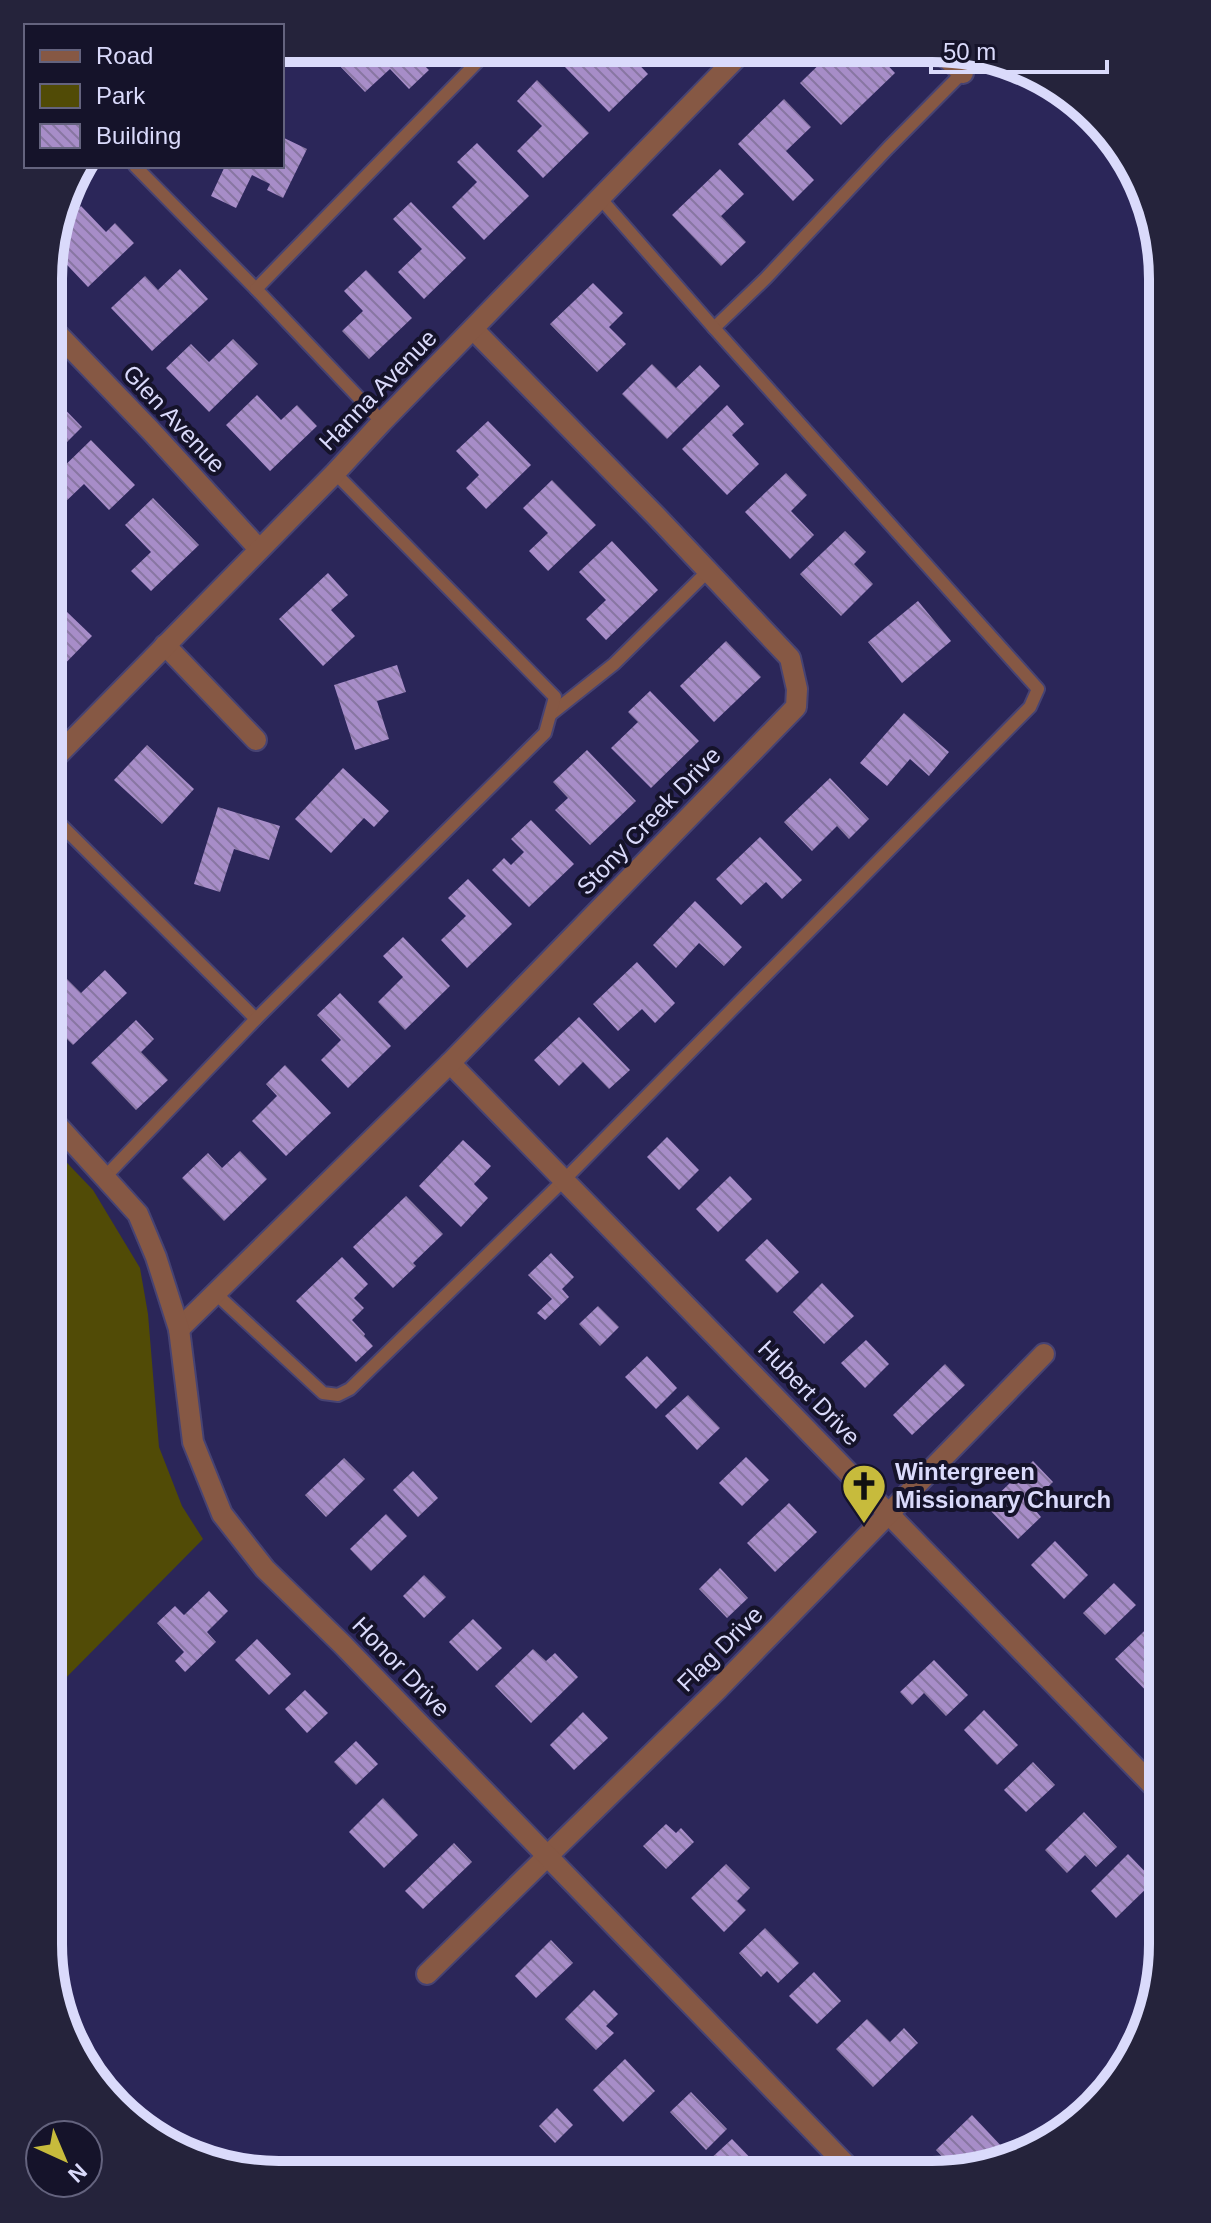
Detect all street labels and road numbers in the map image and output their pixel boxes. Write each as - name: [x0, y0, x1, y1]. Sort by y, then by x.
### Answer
- street label: Hanna Avenue: [313, 324, 442, 456]
- street label: Glen Avenue: [118, 359, 231, 478]
- street label: Stony Creek Drive: [571, 741, 726, 900]
- street label: Hubert Drive: [753, 1335, 866, 1450]
- street label: Flag Drive: [671, 1600, 768, 1697]
- street label: Honor Drive: [347, 1611, 456, 1722]

